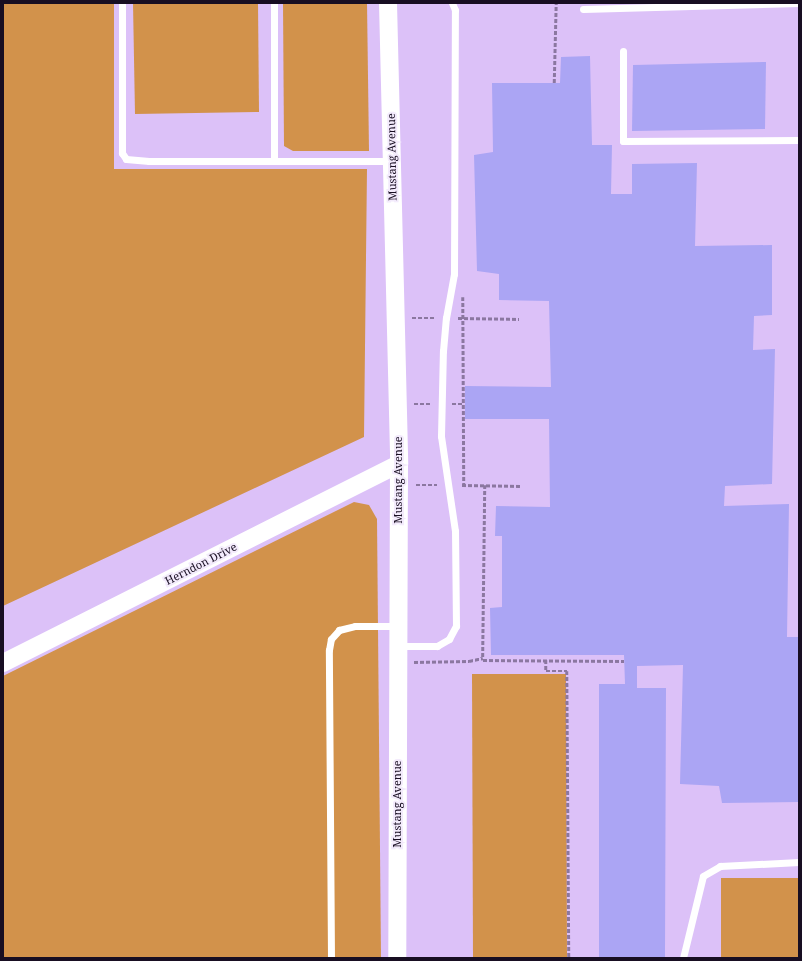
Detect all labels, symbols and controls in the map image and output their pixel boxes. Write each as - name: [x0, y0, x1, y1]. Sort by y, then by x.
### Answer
- street label: Mustang Avenue: [385, 113, 399, 201]
- street label: Mustang Avenue: [391, 436, 405, 524]
- street label: Herndon Drive: [163, 540, 239, 588]
- street label: Mustang Avenue: [390, 760, 404, 848]

